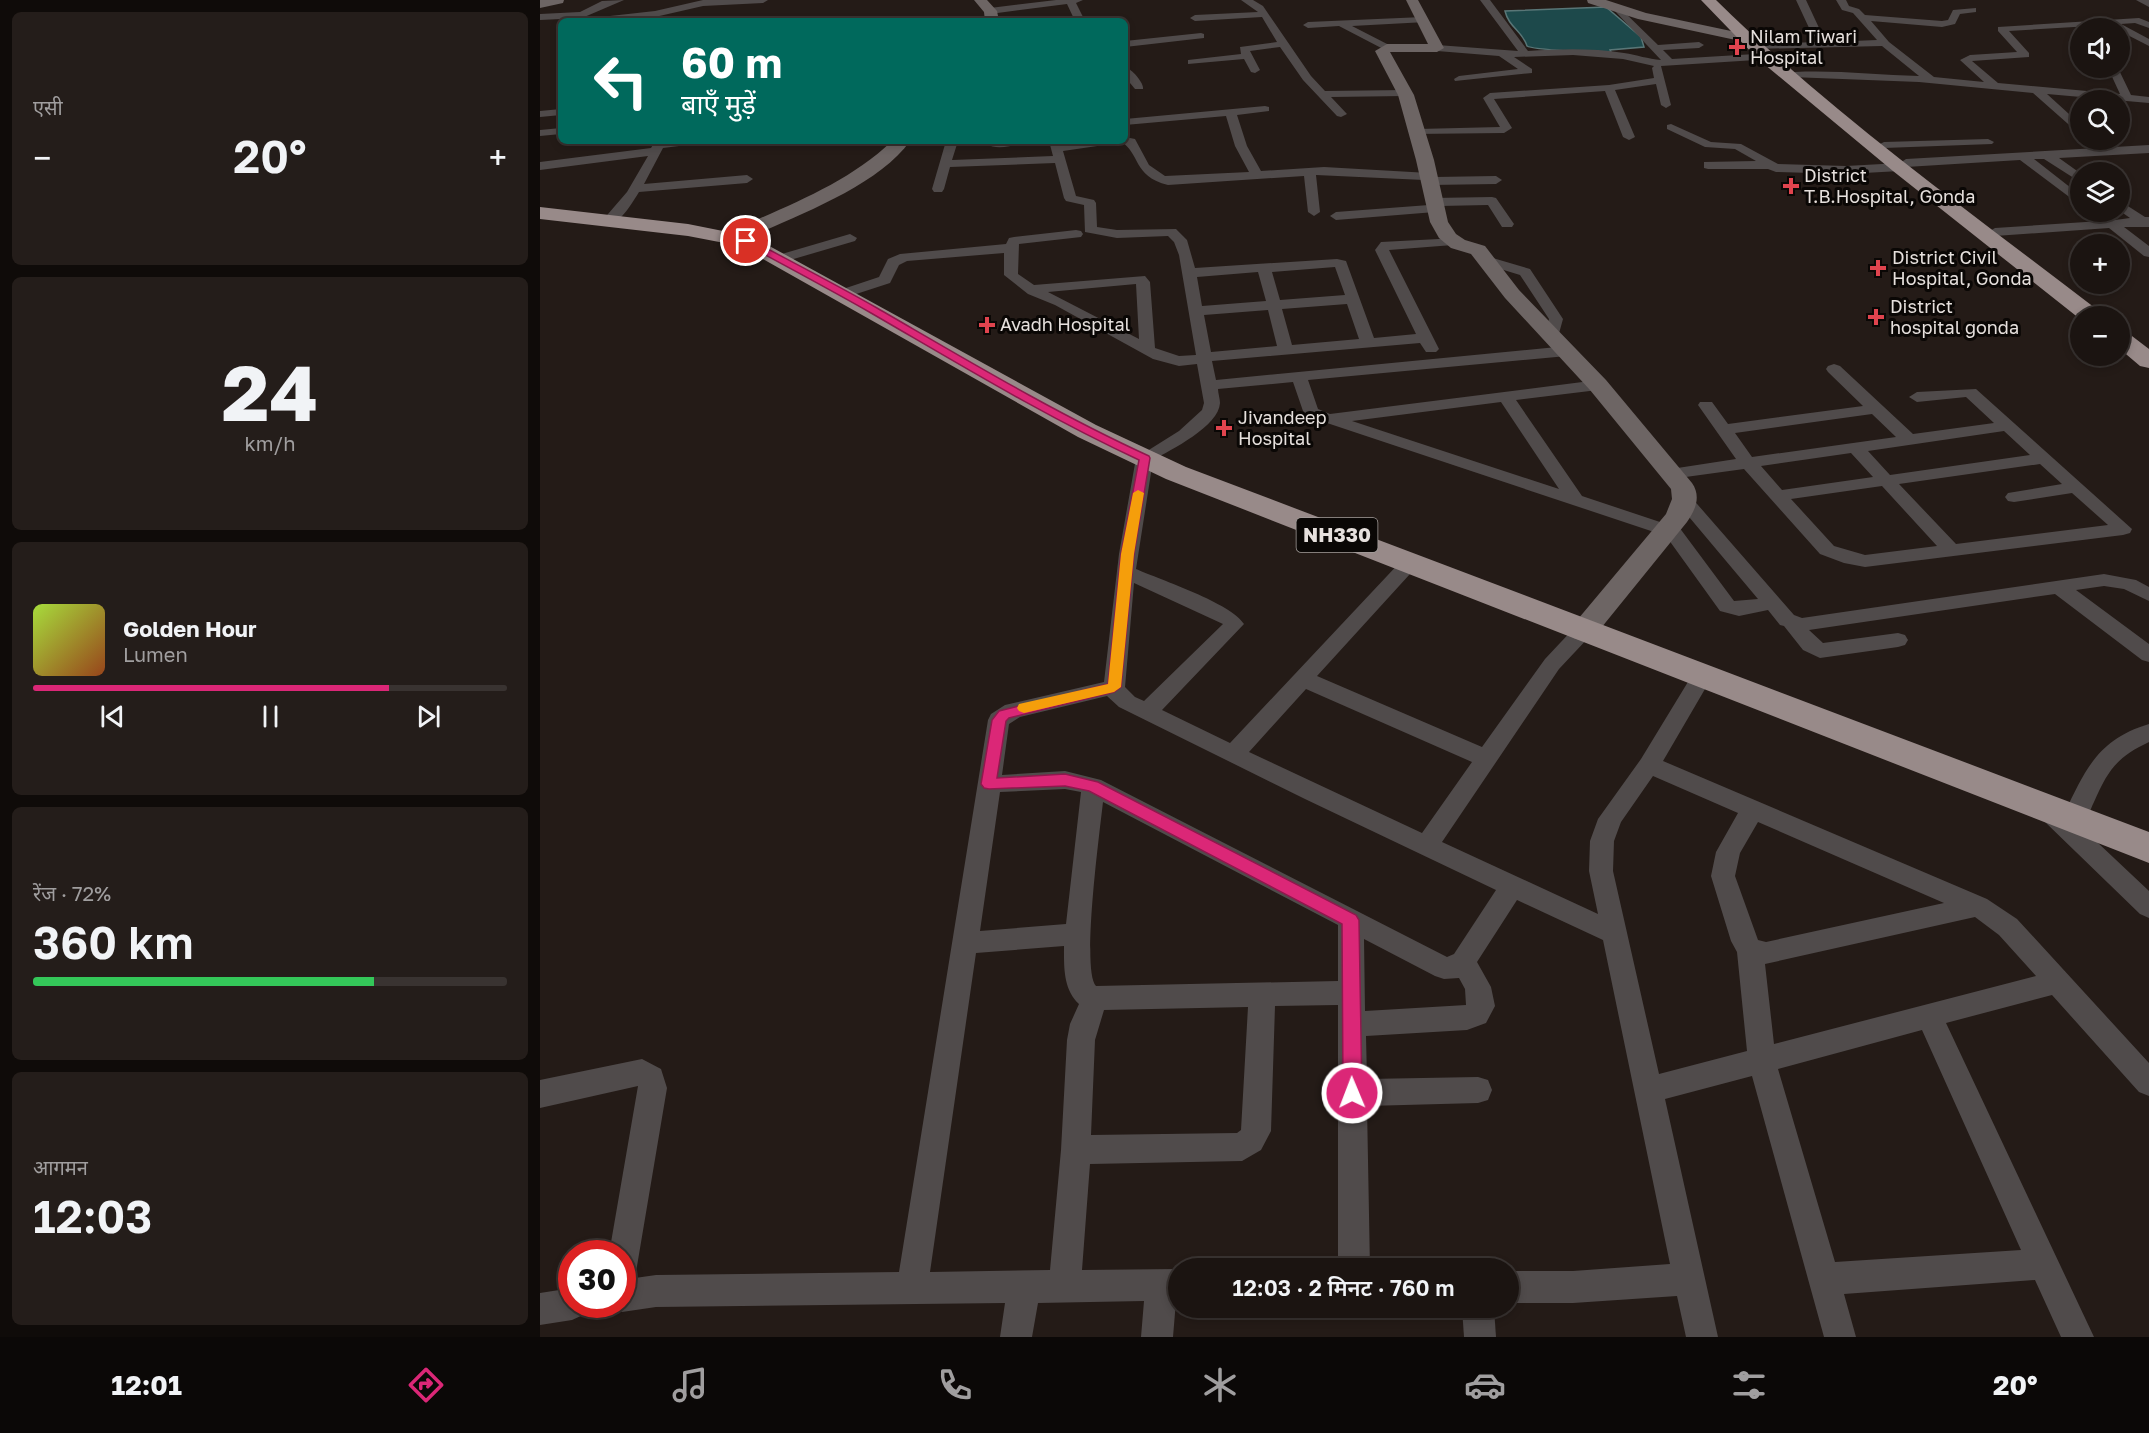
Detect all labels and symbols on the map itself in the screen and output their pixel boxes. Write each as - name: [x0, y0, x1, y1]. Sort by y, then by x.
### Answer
- place label: Nilam Tiwari Hospital: [1750, 25, 1857, 68]
- marker: Nilam Tiwari Hospital: [1728, 38, 1746, 56]
- place label: District T.B.Hospital, Gonda: [1804, 164, 1975, 207]
- marker: District T.B.Hospital, Gonda: [1782, 177, 1800, 195]
- pin: [720, 215, 771, 266]
- place label: District Civil Hospital, Gonda: [1892, 246, 2032, 289]
- marker: District Civil Hospital, Gonda: [1869, 259, 1887, 277]
- place label: District hospital gonda: [1890, 295, 2019, 338]
- marker: District hospital gonda: [1867, 308, 1885, 326]
- place label: Avadh Hospital: [1000, 313, 1131, 335]
- marker: Avadh Hospital: [978, 316, 996, 334]
- place label: Jivandeep Hospital: [1238, 406, 1327, 449]
- marker: Jivandeep Hospital: [1215, 419, 1233, 437]
- road number: NH330: [1296, 518, 1378, 552]
- position arrow: [1320, 1061, 1384, 1125]
- speed limit sign: 30: [558, 1240, 636, 1318]

